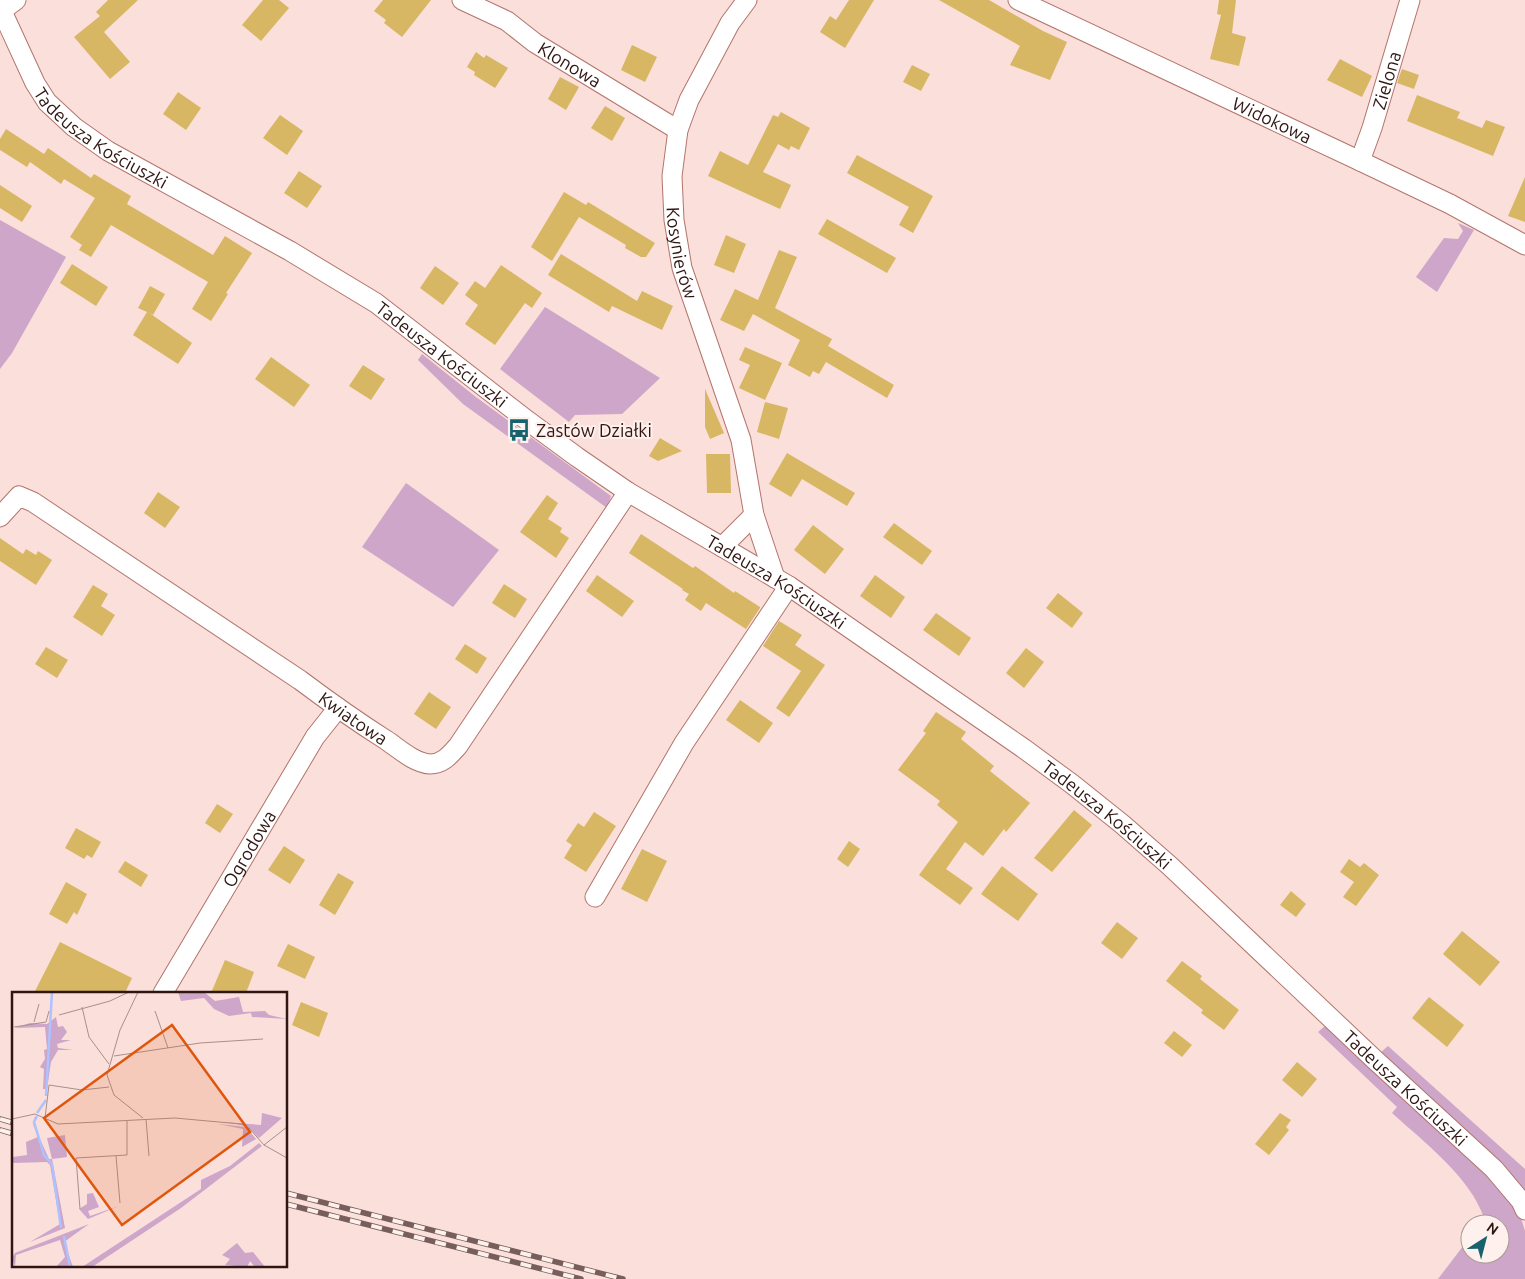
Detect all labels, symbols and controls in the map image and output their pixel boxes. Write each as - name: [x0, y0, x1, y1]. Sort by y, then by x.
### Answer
- street label: Klonowa: [535, 37, 605, 91]
- street label: Zielona: [1368, 49, 1404, 112]
- street label: Tadeusza Kościuszki: [30, 84, 171, 192]
- street label: Widokowa: [1230, 93, 1315, 147]
- street label: Kosynierów: [663, 207, 702, 301]
- street label: Tadeusza Kościuszki: [372, 297, 511, 411]
- bus stop icon: Zastów Działki: [506, 417, 532, 443]
- place label: Zastów Działki: [536, 420, 652, 440]
- street label: Tadeusza Kościuszki: [703, 530, 850, 632]
- street label: Kwiatowa: [315, 688, 391, 748]
- street label: Tadeusza Kościuszki: [1039, 756, 1176, 873]
- street label: Ogrodowa: [218, 806, 279, 891]
- inset map: [12, 992, 288, 1266]
- street label: Tadeusza Kościuszki: [1340, 1026, 1471, 1149]
- north arrow: [1460, 1214, 1510, 1264]
- text: N: [1484, 1219, 1502, 1238]

